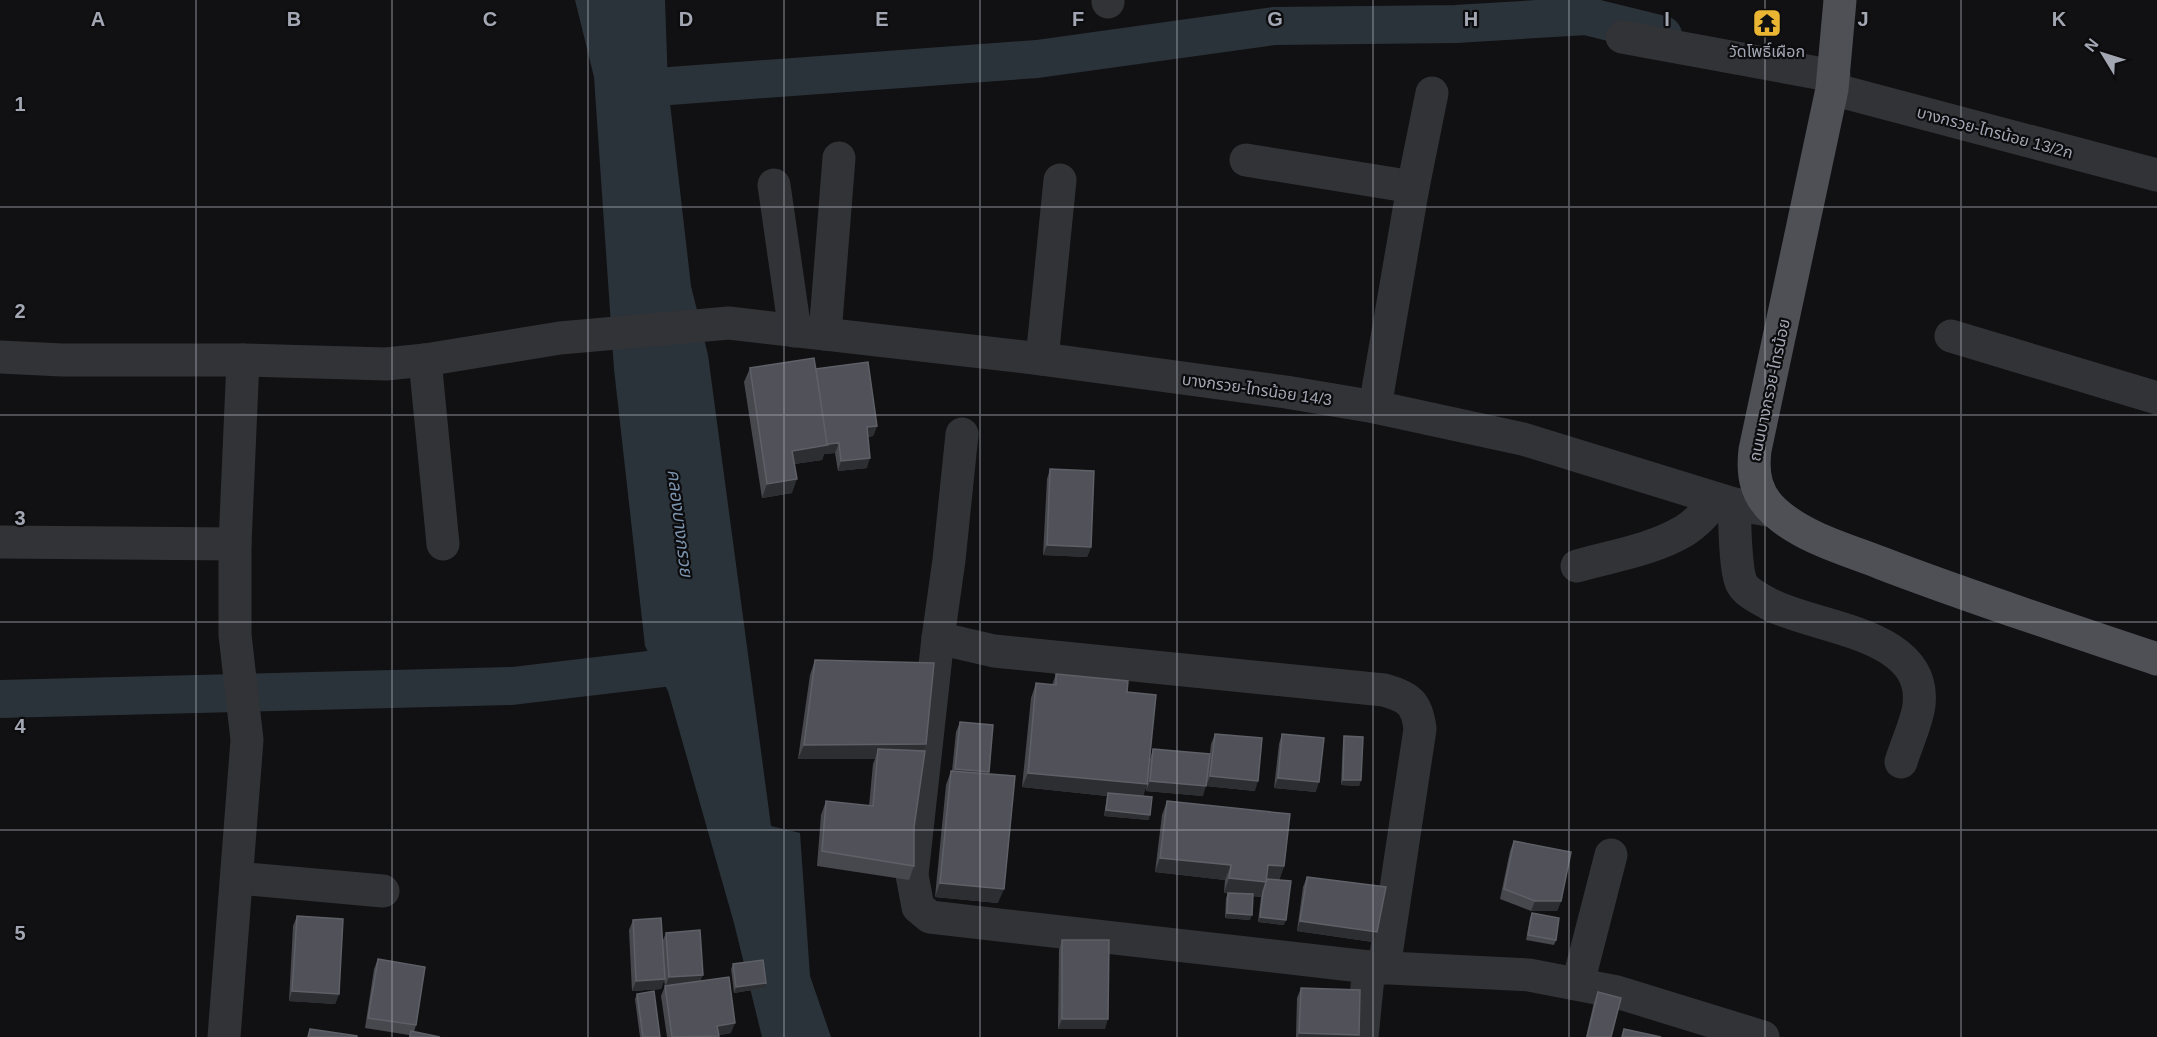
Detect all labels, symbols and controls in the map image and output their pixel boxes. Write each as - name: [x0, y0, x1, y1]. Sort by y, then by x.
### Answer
- temple icon: วัดโพธิ์เผือก: [1751, 7, 1783, 39]
- text: A: [91, 8, 105, 30]
- text: B: [287, 8, 301, 30]
- text: C: [483, 8, 497, 30]
- text: D: [679, 8, 693, 30]
- text: E: [875, 8, 889, 30]
- text: F: [1072, 8, 1084, 30]
- text: G: [1267, 8, 1283, 30]
- text: H: [1464, 8, 1478, 30]
- text: I: [1664, 8, 1670, 30]
- text: J: [1857, 8, 1869, 30]
- text: K: [2052, 8, 2067, 30]
- north arrow: [2073, 24, 2133, 84]
- text: N: [2081, 35, 2102, 55]
- place label: วัดโพธิ์เผือก: [1729, 42, 1805, 60]
- text: 1: [14, 93, 26, 115]
- street label: บางกรวย-ไทรน้อย 13/2ก: [1915, 103, 2075, 162]
- text: 2: [14, 300, 26, 322]
- street label: ถนนบางกรวย-ไทรน้อย: [1746, 317, 1793, 463]
- street label: บางกรวย-ไทรน้อย 14/3: [1181, 371, 1333, 408]
- water label: คลองบางกรวย: [663, 468, 697, 579]
- text: 3: [14, 507, 26, 529]
- text: 4: [14, 715, 26, 737]
- text: 5: [14, 922, 26, 944]

